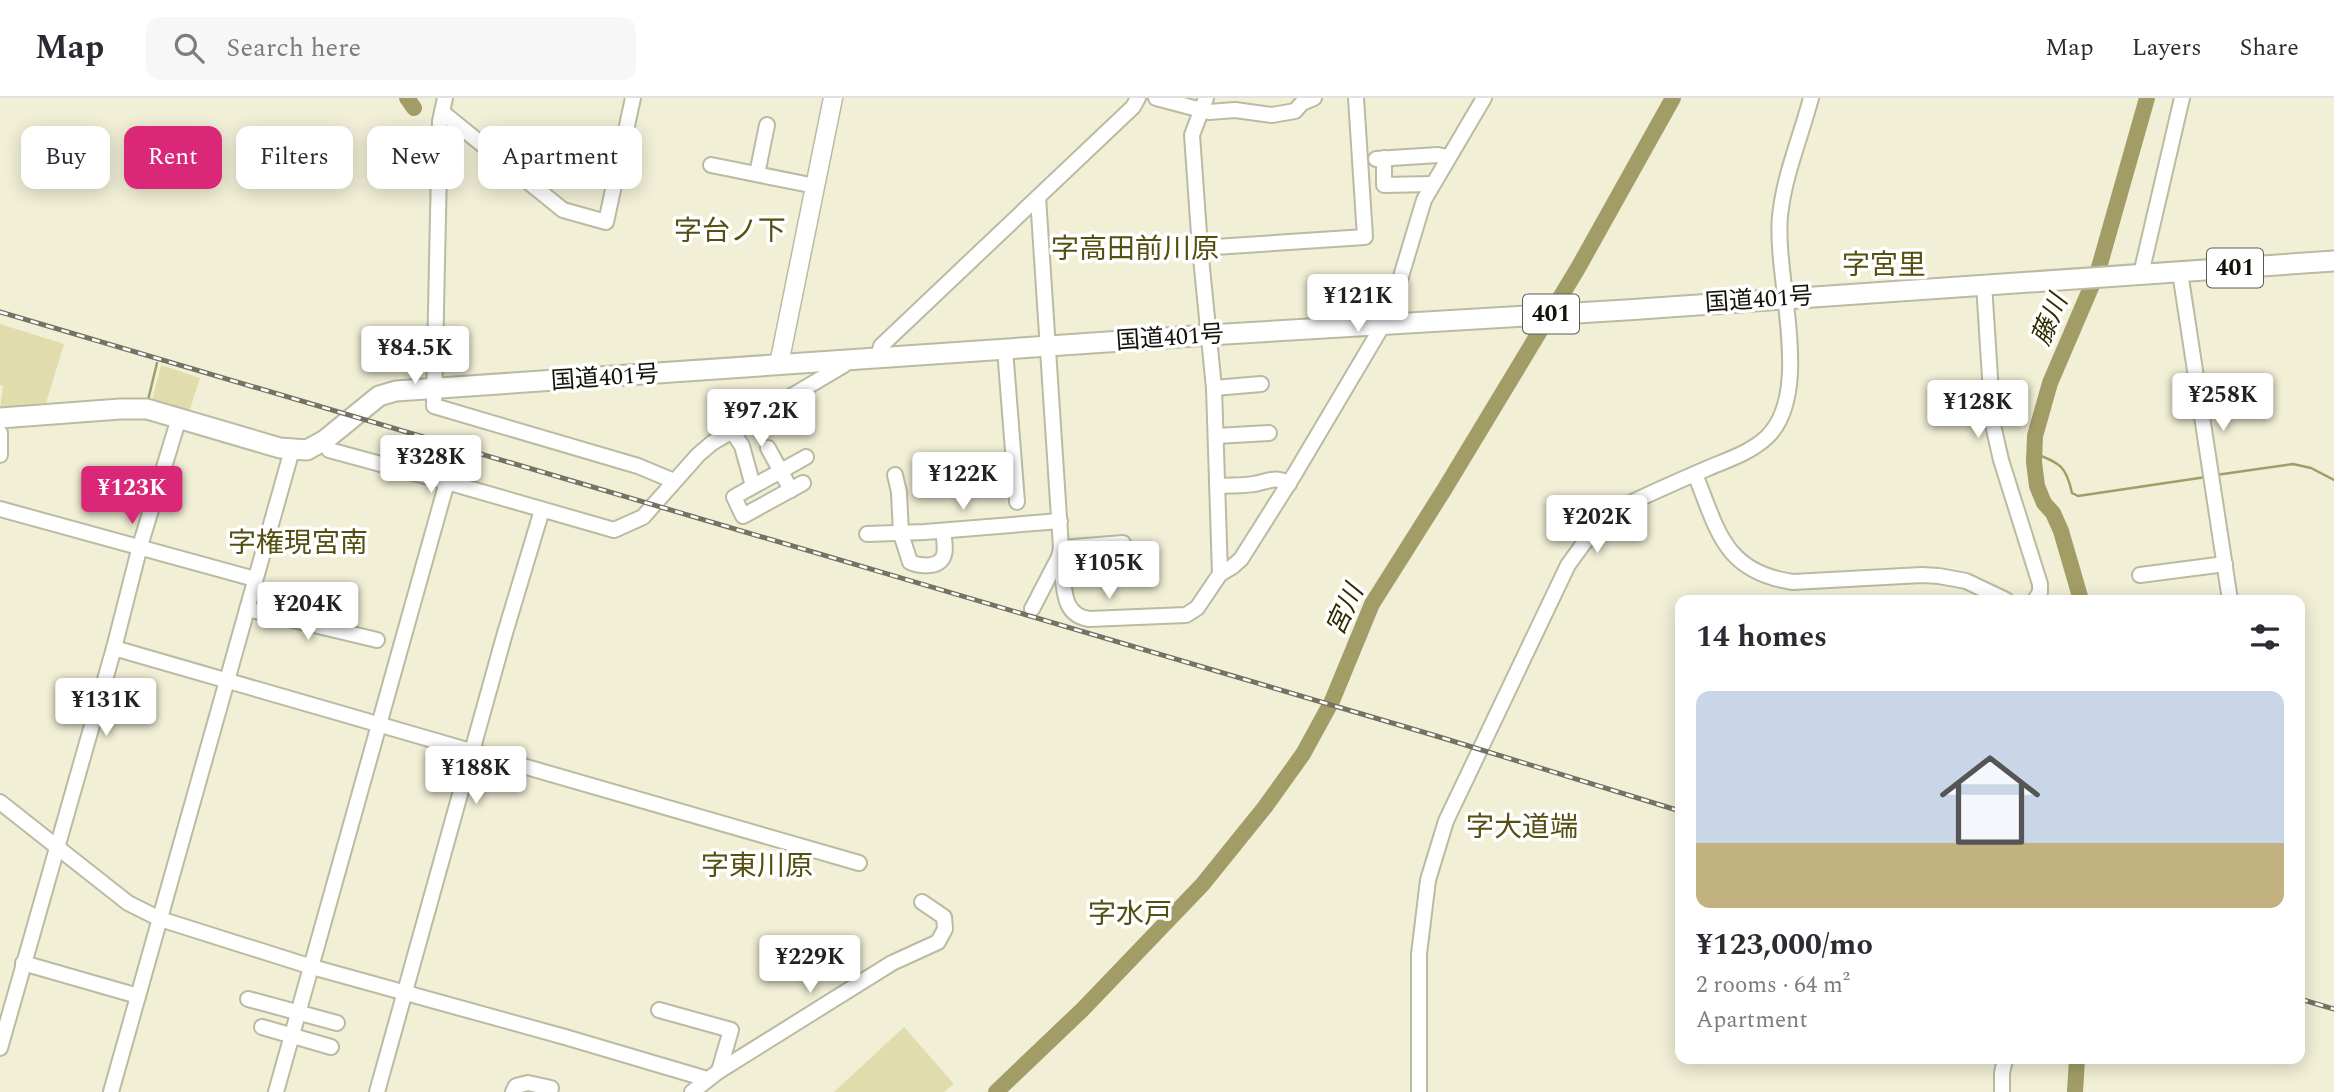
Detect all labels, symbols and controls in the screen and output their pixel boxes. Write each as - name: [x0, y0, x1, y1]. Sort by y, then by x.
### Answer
- search box: [146, 17, 636, 80]
- text: Map: [35, 23, 104, 73]
- text: Search here: [226, 28, 361, 68]
- icon: search: [170, 29, 208, 67]
- text: Map: [2045, 30, 2094, 66]
- text: Layers: [2132, 30, 2202, 66]
- text: Share: [2240, 30, 2299, 66]
- chip: Buy: [21, 126, 110, 189]
- chip: Rent: [124, 126, 222, 189]
- chip: Filters: [236, 126, 353, 189]
- chip: New: [367, 126, 464, 189]
- chip: Apartment: [478, 126, 642, 189]
- district label: 字台ノ下: [674, 210, 786, 253]
- district label: 字高田前川原: [1051, 228, 1219, 271]
- district label: 字宮里: [1842, 244, 1926, 287]
- road number: 401: [2207, 248, 2263, 288]
- pin: ¥121K: [1309, 274, 1407, 334]
- street label: 国道401号: [1704, 278, 1814, 322]
- text: ¥121K: [1323, 279, 1393, 314]
- water label: 藤川: [2021, 285, 2080, 352]
- road number: 401: [1523, 294, 1579, 334]
- street label: 国道401号: [1115, 316, 1225, 360]
- pin: ¥84.5K: [358, 327, 472, 386]
- text: ¥84.5K: [377, 331, 453, 366]
- street label: 国道401号: [550, 356, 660, 400]
- pin: ¥258K: [2174, 374, 2272, 433]
- text: ¥258K: [2188, 378, 2258, 413]
- pin: ¥128K: [1929, 380, 2027, 440]
- text: ¥128K: [1943, 385, 2013, 420]
- pin: ¥97.2K: [704, 390, 818, 449]
- text: ¥97.2K: [723, 394, 799, 429]
- pin: ¥328K: [382, 436, 480, 495]
- text: ¥328K: [396, 440, 466, 475]
- pin: ¥122K: [914, 452, 1012, 512]
- text: ¥122K: [928, 457, 998, 492]
- pin: ¥123K: [83, 466, 181, 526]
- text: ¥123K: [97, 471, 167, 506]
- pin: ¥202K: [1548, 496, 1646, 555]
- text: ¥202K: [1562, 500, 1632, 535]
- district label: 字権現宮南: [228, 522, 368, 565]
- pin: ¥105K: [1060, 542, 1158, 601]
- text: ¥105K: [1074, 546, 1144, 581]
- water label: 宮川: [1316, 575, 1375, 642]
- pin: ¥204K: [259, 582, 357, 642]
- text: ¥204K: [273, 587, 343, 622]
- text: 14 homes: [1696, 614, 1827, 660]
- icon: filters: [2246, 618, 2284, 656]
- pin: ¥131K: [57, 678, 155, 738]
- text: ¥131K: [71, 683, 141, 718]
- icon: home: [1927, 737, 2053, 863]
- pin: ¥188K: [427, 746, 525, 806]
- text: ¥188K: [441, 751, 511, 786]
- district label: 字大道端: [1466, 806, 1578, 849]
- district label: 字東川原: [701, 845, 813, 888]
- district label: 字水戸: [1088, 893, 1172, 936]
- text: ¥123,000/mo: [1696, 922, 1873, 968]
- pin: ¥229K: [761, 936, 859, 995]
- text: ¥229K: [775, 940, 845, 975]
- text: 2 rooms · 64 m²: [1696, 968, 1850, 1003]
- text: Apartment: [1696, 1003, 1808, 1038]

